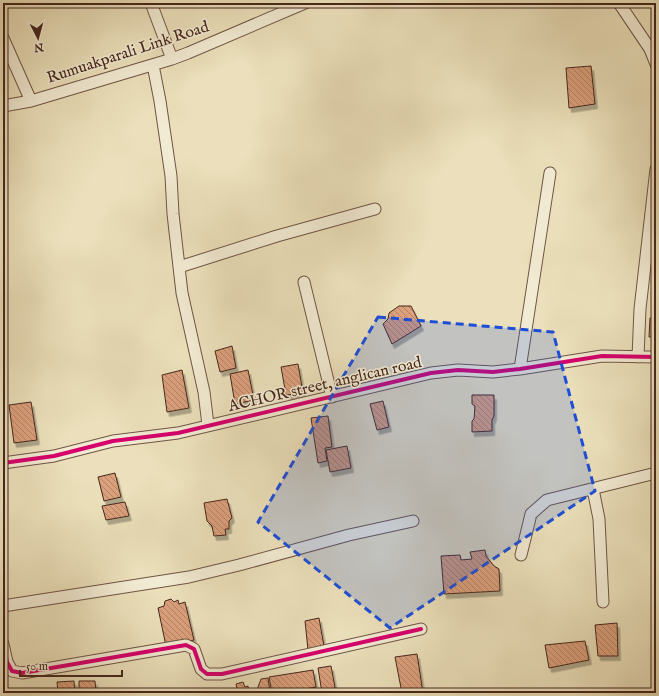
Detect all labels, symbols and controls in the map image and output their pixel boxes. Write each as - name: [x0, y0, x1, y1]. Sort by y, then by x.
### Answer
- street label: Rumuakparali Link Road: [44, 17, 212, 89]
- north arrow: [18, 18, 58, 58]
- text: N: [33, 39, 45, 54]
- street label: ACHOR street, anglican road: [225, 353, 424, 417]
- scale bar: [20, 652, 122, 678]
- text: 50 m: [26, 659, 48, 674]

